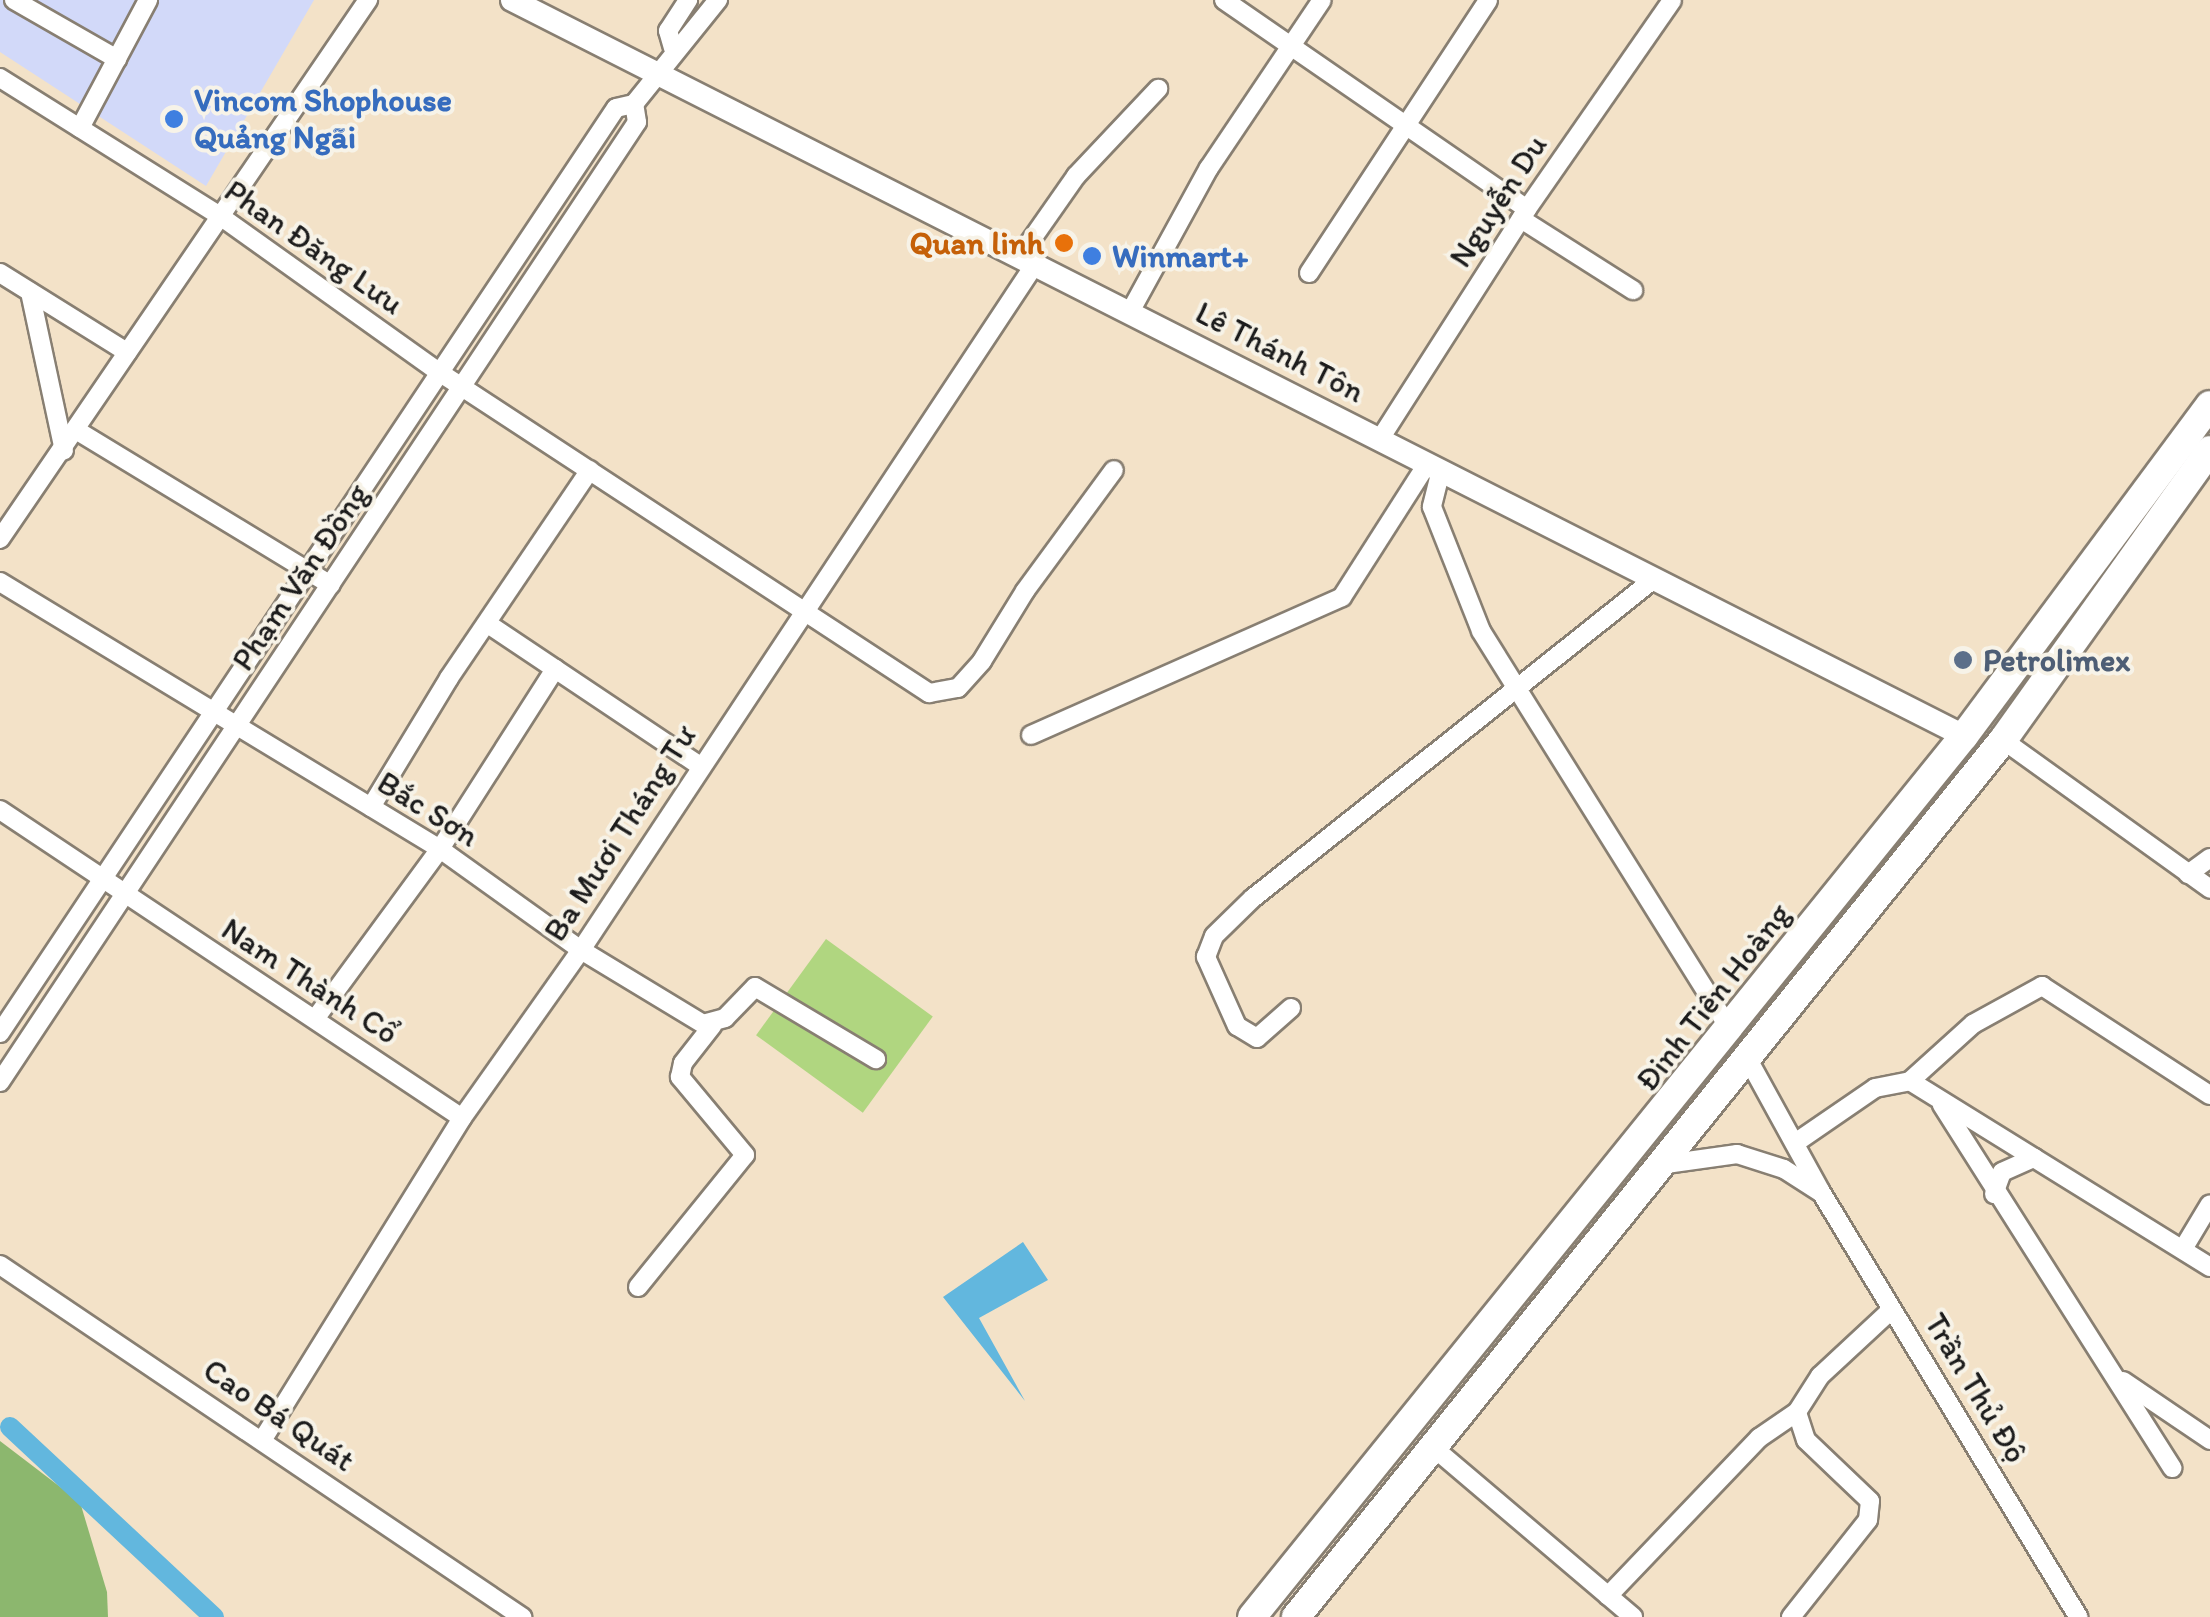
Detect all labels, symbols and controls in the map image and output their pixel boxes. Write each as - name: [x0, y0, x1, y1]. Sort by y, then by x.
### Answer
- place label: Vincom Shophouse Quảng Ngãi: [194, 82, 452, 157]
- marker: Vincom Shophouse Quảng Ngãi: [163, 108, 185, 130]
- street label: Nguyễn Du: [1441, 128, 1555, 274]
- street label: Phan Đăng Lưu: [217, 171, 411, 323]
- place label: Quan linh: [911, 224, 1044, 262]
- marker: Quan linh: [1053, 232, 1075, 254]
- place label: Winmart+: [1112, 237, 1249, 275]
- marker: Winmart+: [1081, 245, 1103, 267]
- street label: Lê Thánh Tôn: [1191, 294, 1369, 410]
- street label: Phạm Văn Đồng: [223, 476, 377, 678]
- place label: Petrolimex: [1983, 641, 2130, 679]
- marker: Petrolimex: [1952, 649, 1974, 671]
- street label: Ba Mươi Tháng Tư: [537, 719, 703, 947]
- street label: Bắc Sơn: [370, 763, 486, 855]
- street label: Đinh Tiên Hoàng: [1628, 895, 1798, 1099]
- street label: Nam Thành Cổ: [215, 910, 405, 1052]
- street label: Trần Thủ Độ: [1916, 1306, 2036, 1470]
- street label: Cao Bá Quát: [196, 1350, 362, 1480]

